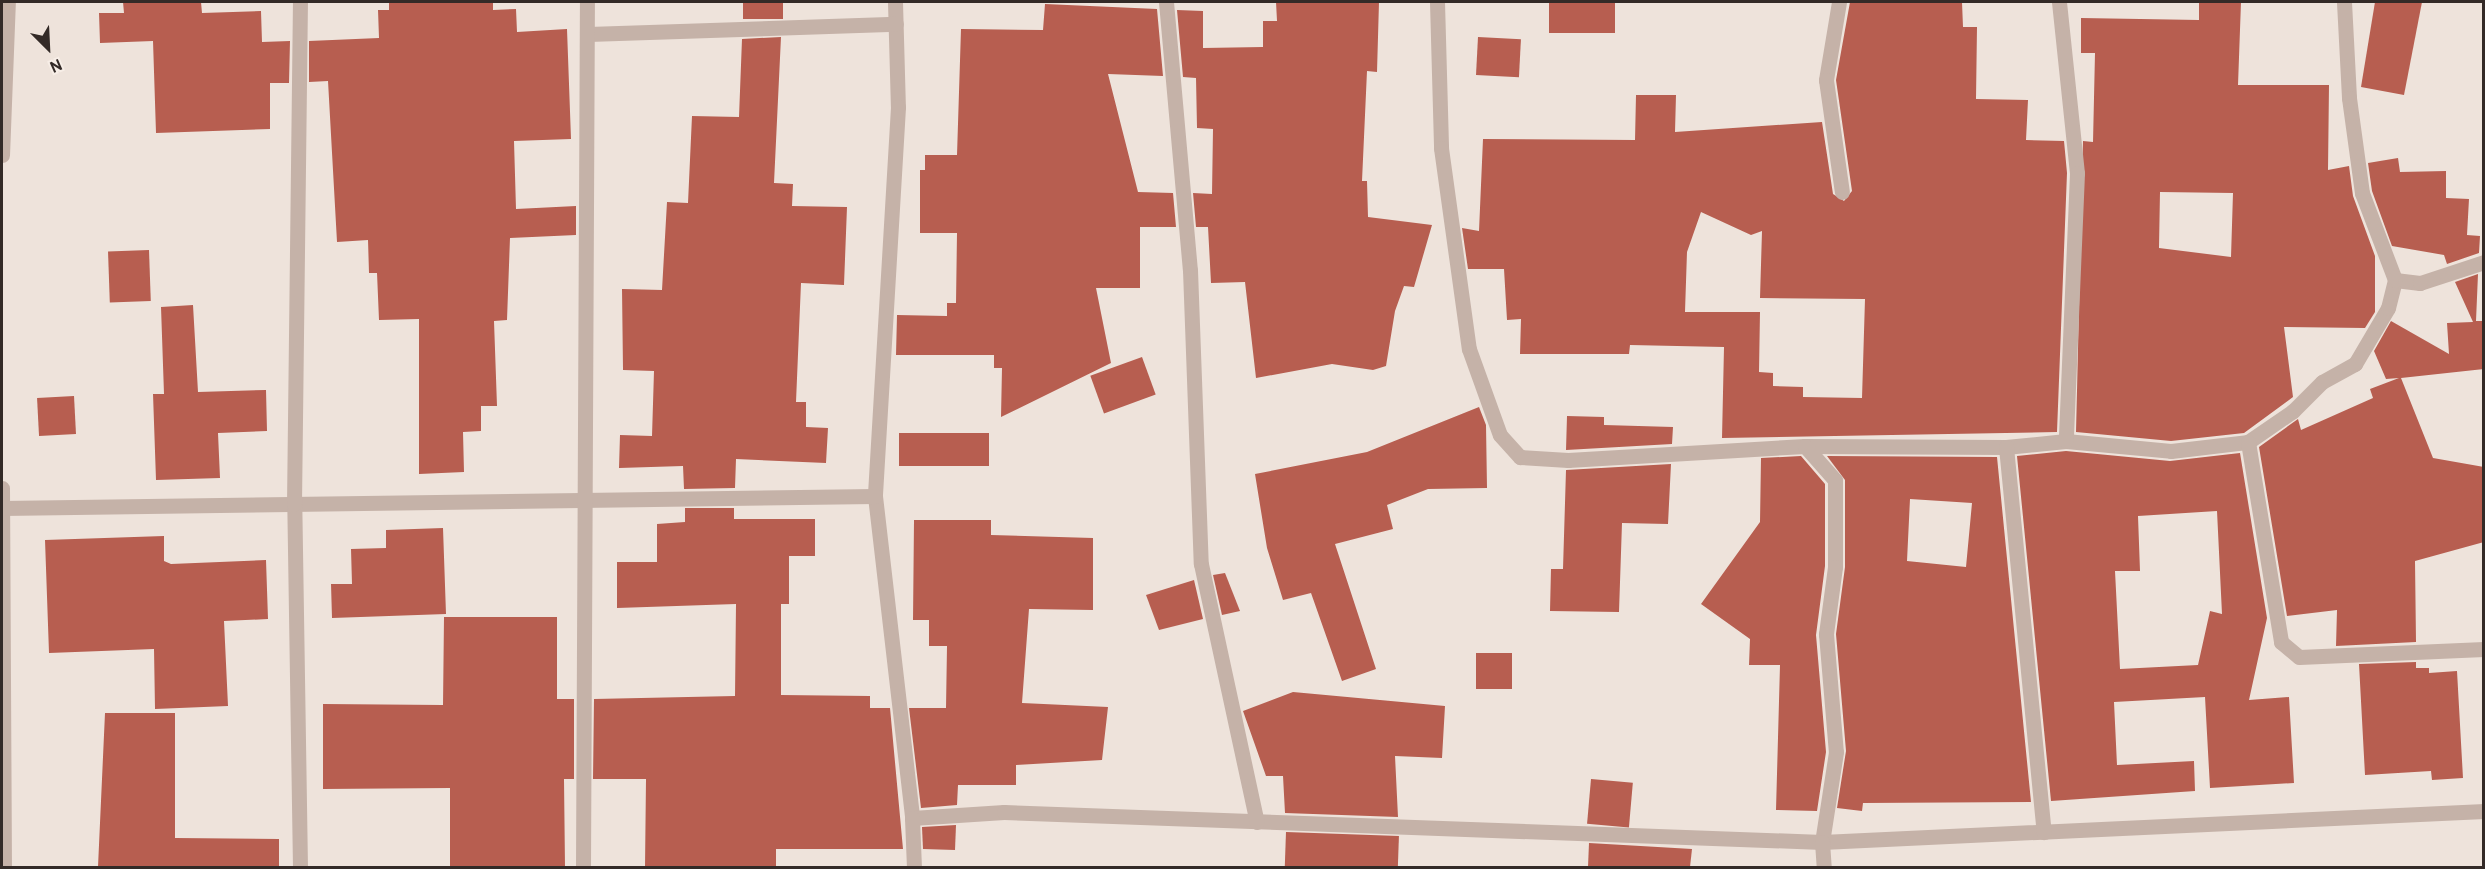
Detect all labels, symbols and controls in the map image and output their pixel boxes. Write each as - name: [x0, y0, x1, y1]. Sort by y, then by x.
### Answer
- north arrow: [18, 18, 78, 78]
- text: N: [46, 53, 65, 76]

